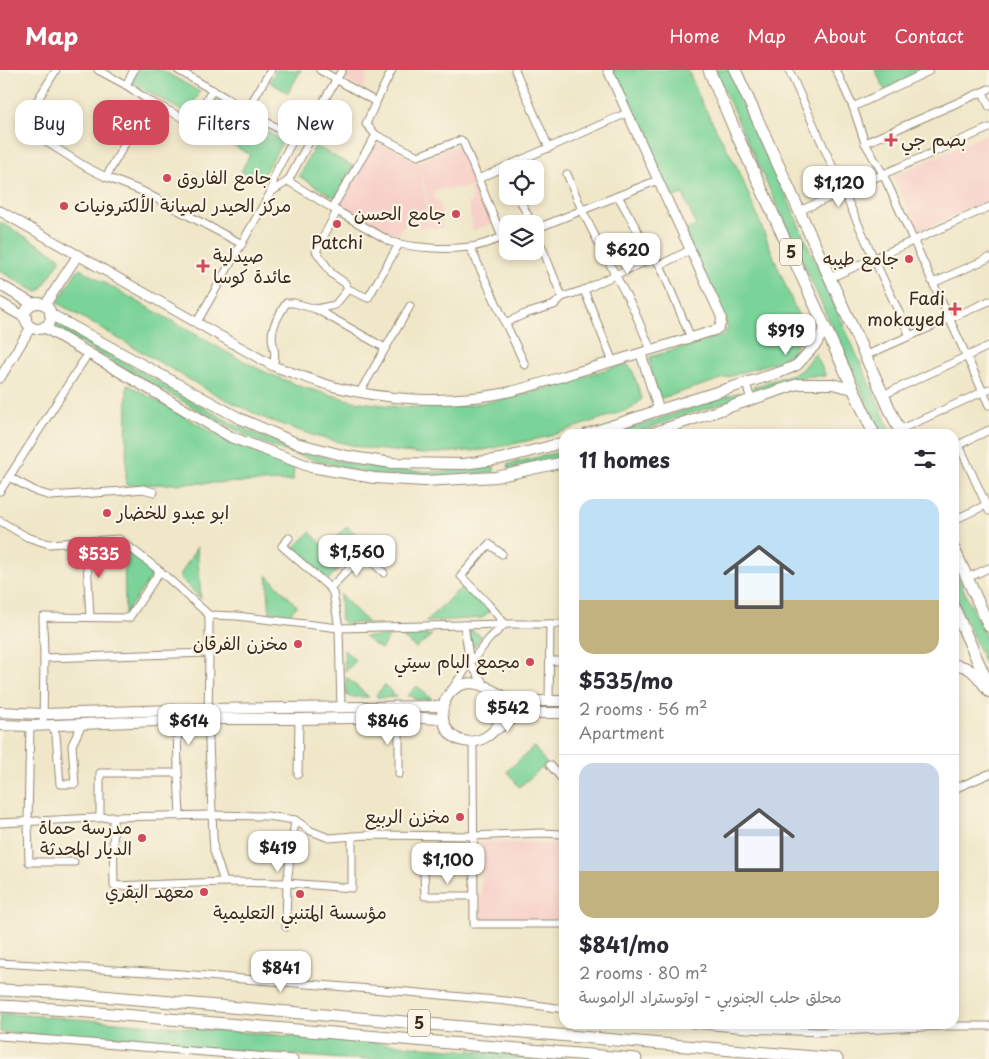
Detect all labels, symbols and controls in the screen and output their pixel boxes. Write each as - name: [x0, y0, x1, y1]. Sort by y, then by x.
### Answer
- text: Map: [25, 17, 78, 53]
- text: Home: [669, 22, 719, 49]
- text: Map: [747, 22, 786, 49]
- text: About: [814, 22, 866, 49]
- text: Contact: [894, 22, 964, 49]
- chip: Buy: [15, 100, 83, 145]
- chip: Rent: [93, 100, 169, 145]
- chip: Filters: [179, 100, 268, 145]
- chip: New: [278, 100, 352, 145]
- place label: بصم جي: [901, 125, 967, 156]
- marker: بصم جي: [885, 134, 897, 146]
- map controls: [499, 160, 544, 260]
- button: locate: [499, 160, 544, 205]
- place label: جامع الفاروق: [177, 163, 272, 191]
- pin: $1,120: [798, 166, 880, 208]
- text: $1,120: [814, 170, 864, 194]
- marker: جامع الفاروق: [161, 172, 173, 184]
- place label: مركز الحيدر لصيانة الألكترونيات: [74, 191, 291, 218]
- place label: جامع الحسن: [354, 199, 446, 227]
- marker: مركز الحيدر لصيانة الألكترونيات: [58, 200, 70, 212]
- marker: جامع الحسن: [450, 208, 462, 220]
- button: layers: [499, 215, 544, 260]
- marker: Patchi: [331, 218, 343, 230]
- place label: Patchi: [311, 228, 363, 255]
- pin: $620: [598, 232, 658, 275]
- text: $620: [606, 237, 650, 261]
- road number: 5: [780, 238, 802, 266]
- place label: صيدلية عائدة كوسا: [213, 241, 292, 289]
- place label: جامع طيبه: [823, 244, 899, 272]
- marker: جامع طيبه: [903, 253, 915, 265]
- marker: صيدلية عائدة كوسا: [197, 260, 209, 272]
- place label: Fadi mokayed: [867, 284, 945, 332]
- marker: Fadi mokayed: [949, 303, 961, 315]
- pin: $919: [756, 314, 816, 356]
- text: $919: [767, 318, 805, 342]
- text: 11 homes: [579, 443, 670, 475]
- icon: filters: [911, 445, 939, 473]
- place label: ابو عبدو للخضار: [115, 498, 229, 525]
- marker: ابو عبدو للخضار: [101, 507, 113, 519]
- icon: home: [714, 532, 804, 622]
- pin: $1,560: [316, 534, 398, 577]
- pin: $535: [69, 536, 129, 579]
- text: $1,560: [329, 539, 385, 563]
- text: $535: [78, 541, 120, 565]
- place label: مخزن الفرقان: [193, 629, 288, 656]
- marker: مخزن الفرقان: [292, 638, 304, 650]
- place label: مجمع البام سيتي: [394, 647, 520, 678]
- marker: مجمع البام سيتي: [524, 656, 536, 668]
- text: $535/mo: [579, 664, 673, 696]
- pin: $542: [478, 690, 538, 733]
- text: $542: [487, 695, 529, 719]
- text: 2 rooms · 56 m²: [579, 696, 708, 720]
- pin: $614: [159, 704, 219, 746]
- pin: $846: [358, 704, 418, 746]
- text: $614: [169, 708, 209, 732]
- text: $846: [367, 708, 409, 732]
- text: Apartment: [579, 720, 664, 744]
- icon: home: [714, 795, 804, 885]
- place label: مخزن الربيع: [365, 802, 450, 830]
- marker: مخزن الربيع: [454, 811, 466, 823]
- place label: مدرسة حماة الديار المحدثة: [39, 813, 132, 861]
- pin: $419: [248, 830, 308, 873]
- marker: مدرسة حماة الديار المحدثة: [136, 832, 148, 844]
- text: $419: [259, 835, 297, 859]
- pin: $1,100: [407, 842, 489, 885]
- text: $1,100: [422, 847, 474, 871]
- place label: معهد البقري: [105, 877, 194, 905]
- marker: معهد البقري: [198, 886, 210, 898]
- marker: مؤسسة المتنبي التعليمية: [294, 888, 306, 900]
- place label: مؤسسة المتنبي التعليمية: [213, 898, 387, 929]
- text: $841/mo: [579, 928, 669, 960]
- pin: $841: [251, 950, 311, 993]
- text: $841: [262, 955, 300, 979]
- text: 2 rooms · 80 m²: [579, 960, 708, 984]
- text: محلق حلب الجنوبي - اوتوستراد الراموسة: [579, 984, 842, 1008]
- road number: 5: [408, 1010, 430, 1036]

